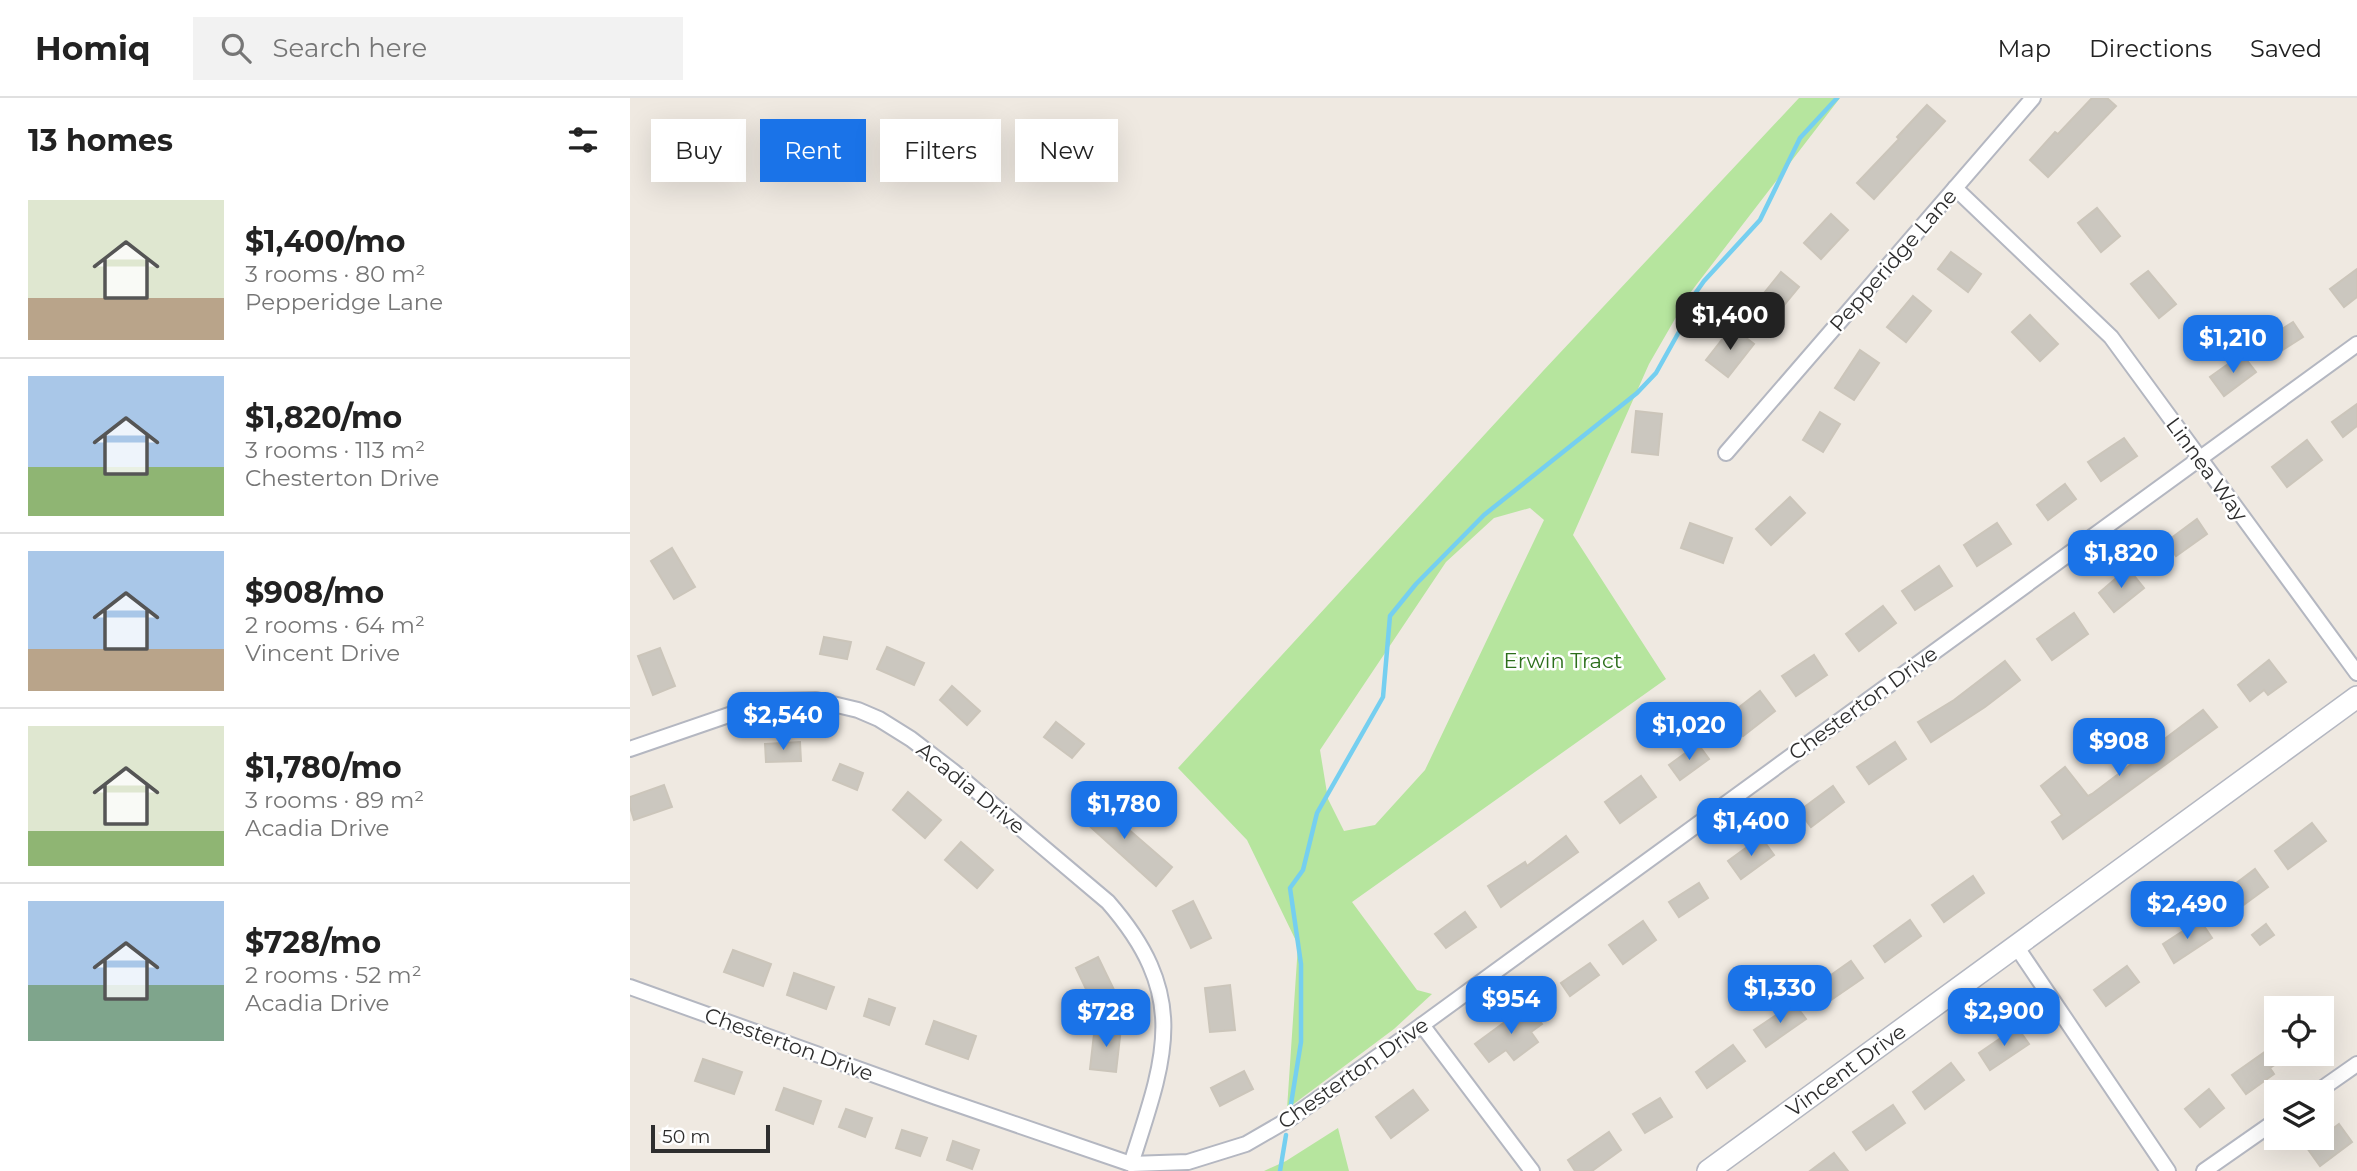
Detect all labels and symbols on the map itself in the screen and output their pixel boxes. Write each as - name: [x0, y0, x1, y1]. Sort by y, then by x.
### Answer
- street label: Pepperidge Lane: [1824, 183, 1962, 337]
- pin: $1,400: [1673, 292, 1787, 352]
- pin: $1,210: [2176, 316, 2290, 375]
- street label: Linnea Way: [2161, 412, 2253, 526]
- pin: $1,820: [2064, 531, 2178, 590]
- street label: Chesterton Drive: [1784, 641, 1942, 765]
- park label: Erwin Tract: [1504, 648, 1622, 673]
- pin: $2,540: [726, 692, 840, 752]
- pin: $1,020: [1632, 702, 1746, 762]
- pin: $908: [2078, 718, 2160, 778]
- street label: Acadia Drive: [912, 737, 1030, 839]
- pin: $1,780: [1067, 782, 1181, 841]
- pin: $1,400: [1694, 798, 1808, 858]
- pin: $2,490: [2130, 882, 2244, 941]
- pin: $1,330: [1723, 965, 1837, 1025]
- pin: $954: [1470, 976, 1552, 1036]
- pin: $2,900: [1947, 988, 2061, 1048]
- pin: $728: [1065, 990, 1147, 1049]
- street label: Chesterton Drive: [701, 1002, 877, 1086]
- street label: Chesterton Drive: [1273, 1012, 1433, 1134]
- street label: Vincent Drive: [1781, 1018, 1911, 1122]
- scale bar: [651, 1122, 770, 1154]

